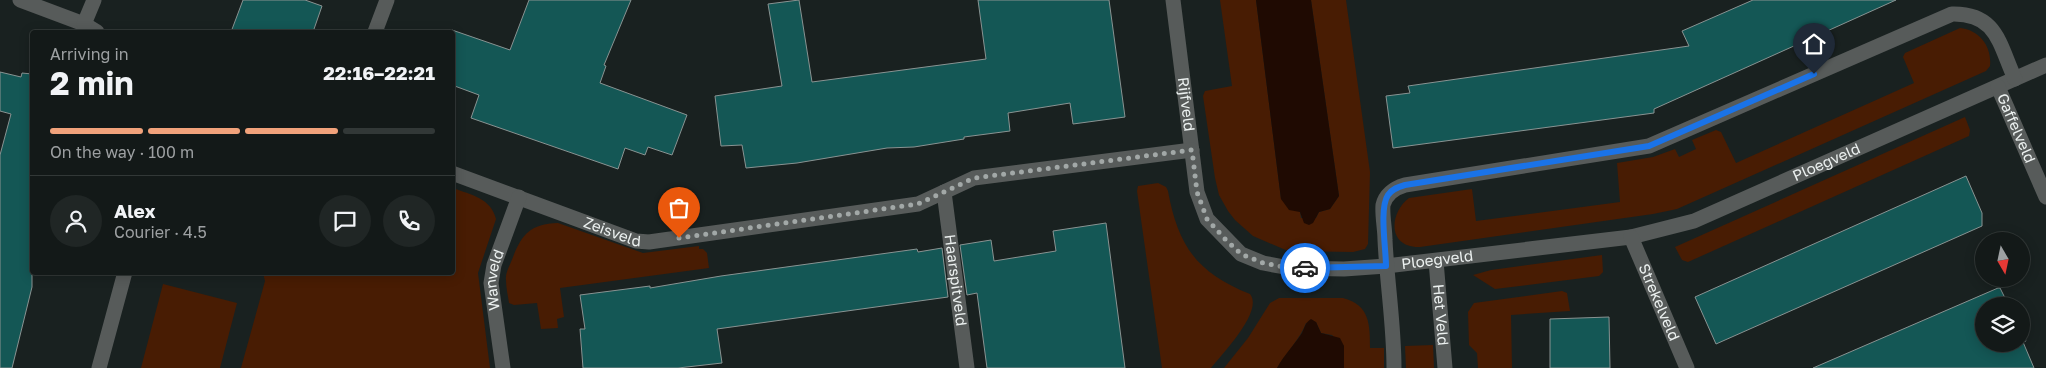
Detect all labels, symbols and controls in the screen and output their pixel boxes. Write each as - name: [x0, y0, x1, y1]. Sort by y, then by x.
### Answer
- pin: [1793, 23, 1835, 74]
- icon: home: [1800, 30, 1828, 58]
- text: Arriving in: [50, 44, 129, 64]
- text: 22:16–22:21: [323, 61, 435, 84]
- text: 2 min: [50, 64, 134, 102]
- street label: Rijfveld: [1175, 76, 1199, 132]
- street label: Gaffelveld: [1994, 90, 2040, 165]
- street label: Ploegveld: [1789, 139, 1863, 184]
- text: On the way · 100 m: [50, 142, 194, 162]
- pin: [658, 187, 700, 238]
- icon: bag: [665, 194, 693, 222]
- button: person: [50, 195, 102, 247]
- button: chat: [319, 195, 371, 247]
- button: phone: [383, 195, 435, 247]
- text: Alex: [114, 199, 155, 222]
- street label: Zeisveld: [581, 212, 642, 249]
- text: Courier · 4.5: [114, 222, 207, 242]
- north arrow: [1975, 232, 2030, 288]
- map controls: [1975, 232, 2030, 352]
- street label: Haarspitveld: [942, 233, 971, 327]
- courier: [1280, 243, 1330, 293]
- street label: Ploegveld: [1400, 246, 1474, 272]
- street label: Wanveld: [481, 247, 507, 312]
- icon: car: [1291, 254, 1319, 282]
- street label: Strekelveld: [1635, 261, 1684, 343]
- street label: Het Veld: [1430, 283, 1453, 346]
- button: layers: [1975, 297, 2030, 352]

